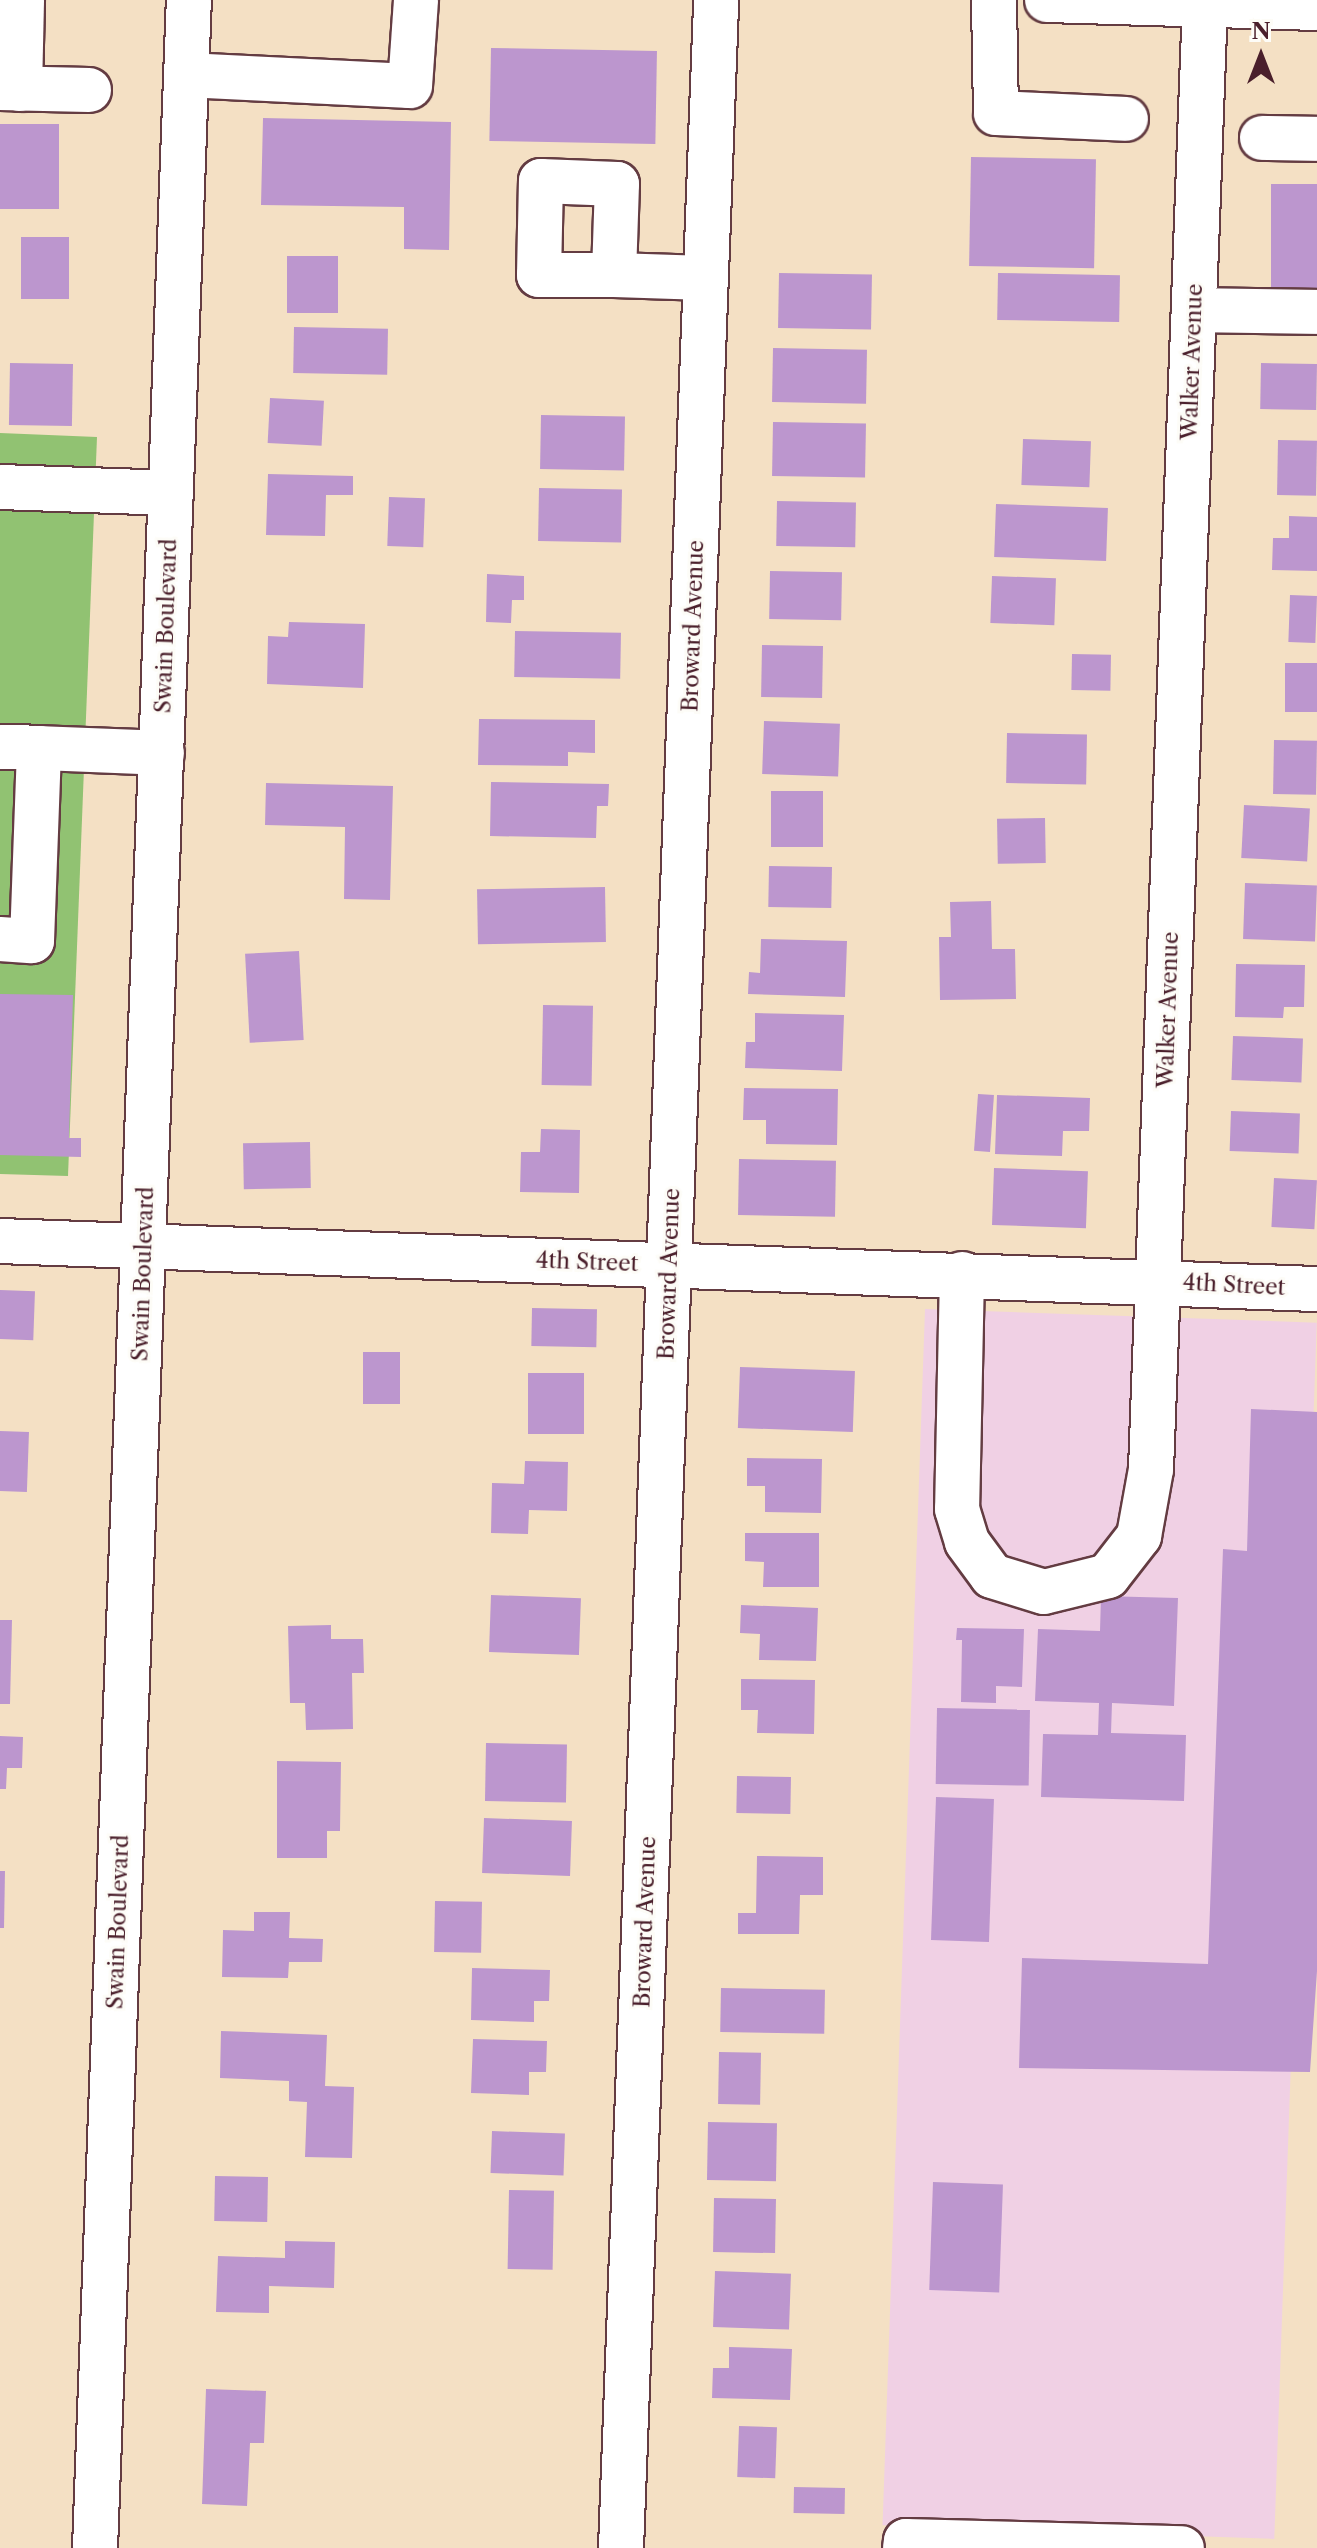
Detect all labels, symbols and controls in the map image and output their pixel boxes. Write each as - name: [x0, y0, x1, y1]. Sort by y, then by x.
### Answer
- north arrow: [1221, 16, 1301, 96]
- text: N: [1251, 18, 1271, 45]
- street label: Walker Avenue: [1176, 283, 1208, 441]
- street label: Swain Boulevard: [150, 538, 182, 714]
- street label: Broward Avenue: [677, 539, 709, 713]
- street label: Walker Avenue: [1152, 931, 1184, 1089]
- street label: Swain Boulevard: [127, 1186, 159, 1362]
- street label: Broward Avenue: [653, 1187, 685, 1361]
- street label: 4th Street: [535, 1247, 639, 1277]
- street label: 4th Street: [1182, 1269, 1286, 1301]
- street label: Swain Boulevard: [102, 1834, 134, 2010]
- street label: Broward Avenue: [629, 1835, 661, 2009]

